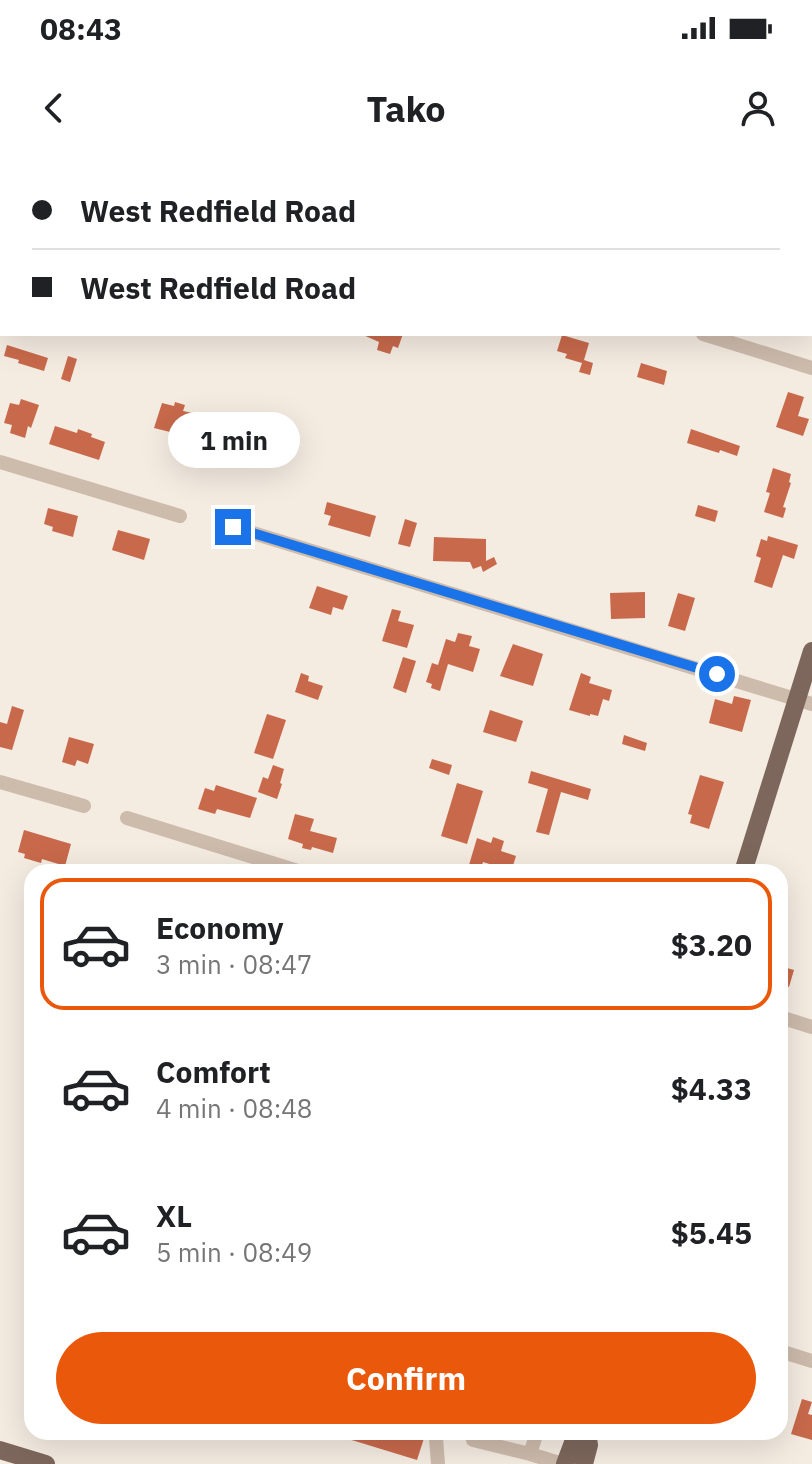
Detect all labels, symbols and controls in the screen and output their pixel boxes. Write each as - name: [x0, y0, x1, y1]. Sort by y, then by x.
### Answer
- text: 08:43: [40, 9, 122, 48]
- text: Tako: [366, 85, 446, 132]
- icon: back: [32, 86, 76, 130]
- icon: person: [736, 86, 780, 130]
- text: West Redfield Road: [80, 191, 356, 230]
- text: West Redfield Road: [80, 268, 356, 307]
- callout: 1 min: [167, 411, 299, 467]
- text: 1 min: [200, 423, 268, 457]
- route end: [215, 509, 251, 545]
- route start: [699, 656, 735, 692]
- icon: car: [60, 908, 132, 980]
- text: Economy: [156, 908, 284, 947]
- text: $3.20: [671, 925, 752, 964]
- text: 3 min · 08:47: [156, 947, 312, 981]
- icon: car: [60, 1052, 132, 1124]
- text: Comfort: [156, 1052, 271, 1091]
- text: $4.33: [671, 1069, 752, 1108]
- text: 4 min · 08:48: [156, 1091, 312, 1125]
- icon: car: [60, 1196, 132, 1268]
- text: XL: [156, 1196, 192, 1235]
- text: $5.45: [671, 1213, 752, 1252]
- text: 5 min · 08:49: [156, 1235, 312, 1269]
- button: Confirm: [56, 1332, 756, 1424]

